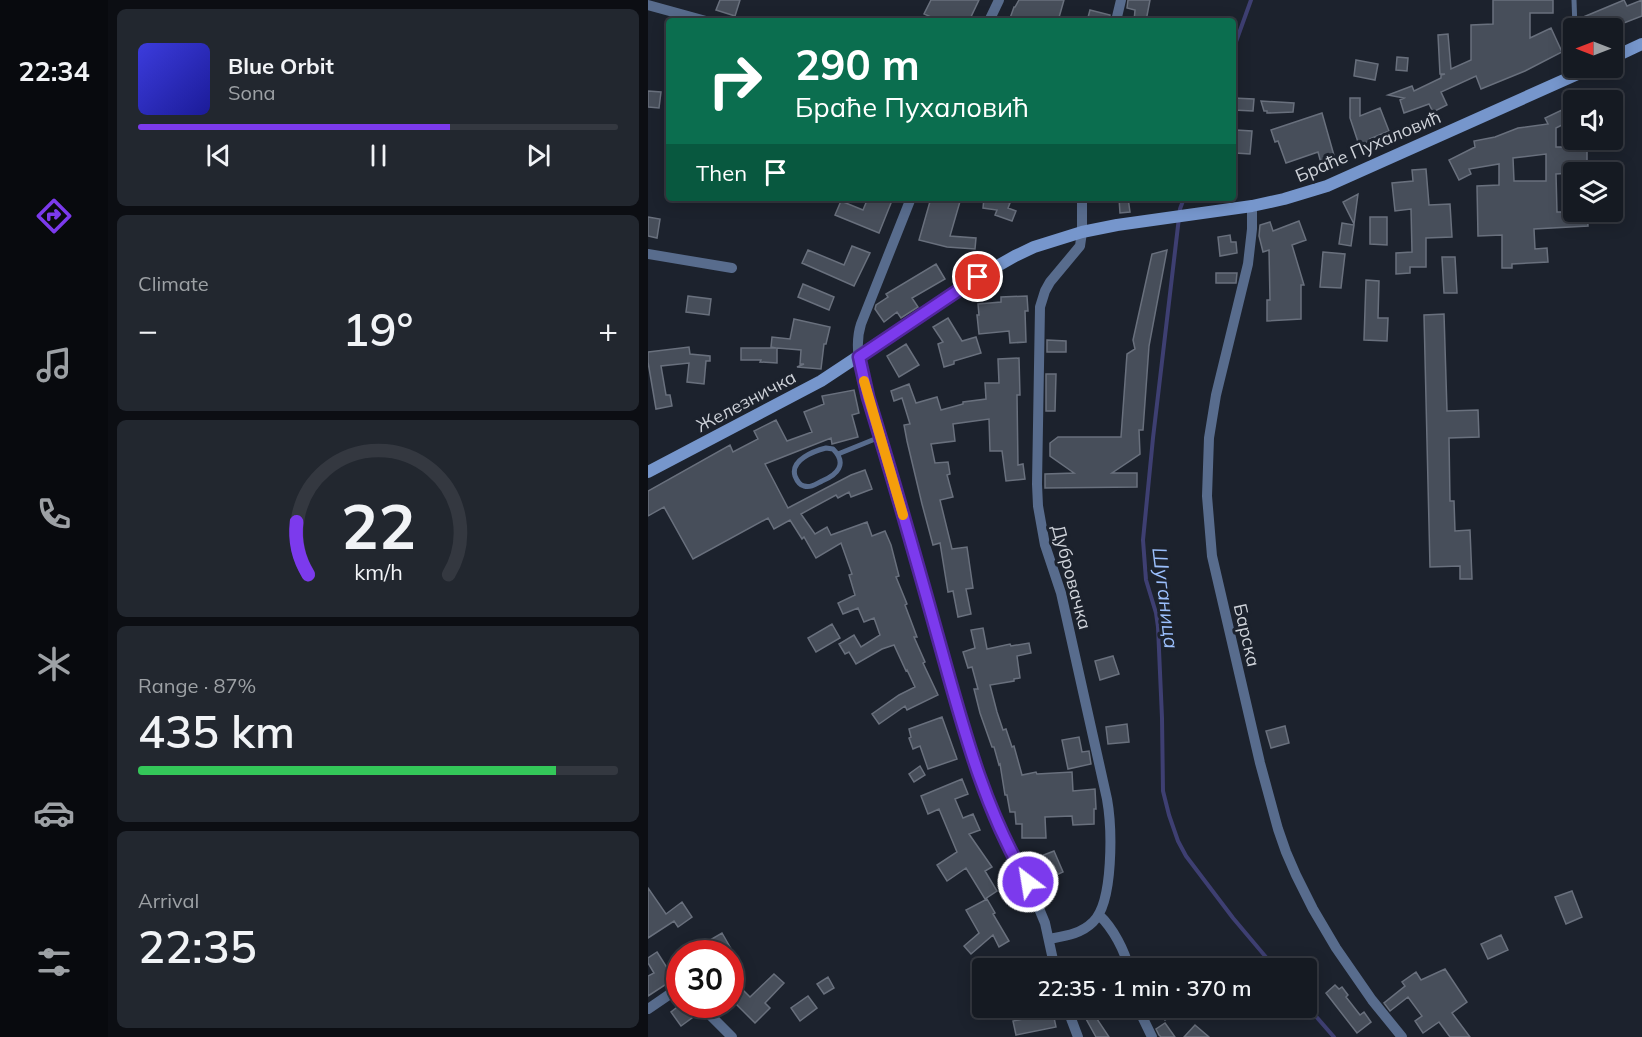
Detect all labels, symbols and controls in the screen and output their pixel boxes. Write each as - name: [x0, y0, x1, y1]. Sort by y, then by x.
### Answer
- north arrow: [1563, 18, 1623, 78]
- map controls: [1563, 18, 1623, 222]
- text: 290 m: [795, 38, 920, 91]
- icon: right: [696, 42, 774, 120]
- text: Blue Orbit: [228, 52, 334, 80]
- text: 22:34: [18, 54, 90, 88]
- text: Sona: [228, 80, 276, 105]
- text: Браће Пухаловић: [795, 90, 1029, 124]
- button: sound: [1563, 90, 1623, 150]
- street label: Браће Пухаловић: [1292, 105, 1444, 187]
- icon: previous: [202, 139, 235, 172]
- icon: pause: [362, 139, 395, 172]
- icon: next: [522, 139, 555, 172]
- icon: arrive: [759, 156, 792, 189]
- text: Then: [696, 159, 747, 187]
- button: layers: [1563, 162, 1623, 222]
- icon: directions: [33, 195, 75, 237]
- pin: [952, 251, 1003, 302]
- icon: arrive: [961, 260, 994, 293]
- text: Climate: [138, 271, 209, 296]
- text: 19°: [343, 301, 413, 357]
- text: −: [138, 309, 158, 350]
- text: +: [598, 309, 618, 350]
- icon: music: [33, 344, 75, 386]
- street label: Железничка: [692, 365, 800, 437]
- text: 22: [341, 487, 415, 566]
- icon: phone: [33, 493, 75, 535]
- street label: Дубровачка: [1047, 522, 1097, 632]
- water label: Шуганица: [1147, 546, 1185, 650]
- text: km/h: [354, 559, 402, 586]
- street label: Барска: [1229, 601, 1265, 669]
- icon: climate: [33, 643, 75, 685]
- text: Range · 87%: [138, 673, 256, 698]
- text: 435 km: [138, 703, 295, 759]
- icon: car: [33, 792, 75, 834]
- position arrow: [996, 850, 1060, 914]
- text: Arrival: [138, 888, 199, 913]
- text: 22:35: [138, 918, 257, 974]
- speed limit sign: 30: [666, 940, 744, 1018]
- icon: filters: [33, 941, 75, 983]
- text: 22:35 · 1 min · 370 m: [1037, 974, 1252, 1002]

